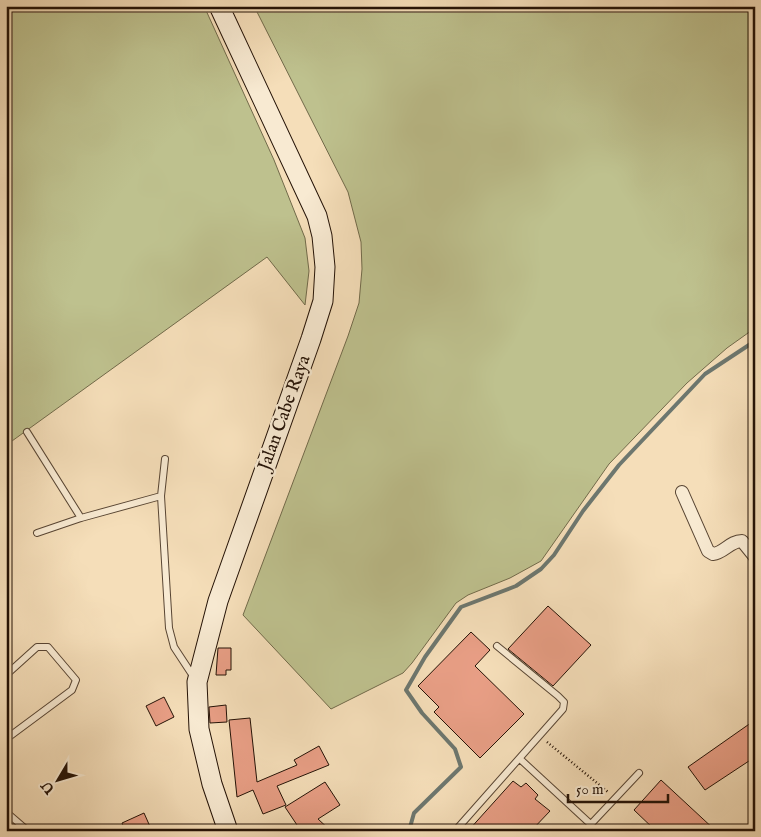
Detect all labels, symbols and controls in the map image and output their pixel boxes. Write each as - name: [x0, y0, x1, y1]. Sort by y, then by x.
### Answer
- street label: Jalan Cabe Raya: [253, 352, 317, 476]
- north arrow: [32, 754, 82, 804]
- scale bar: [568, 772, 668, 804]
- text: U: [37, 776, 60, 798]
- text: 50 m: [576, 780, 604, 799]

